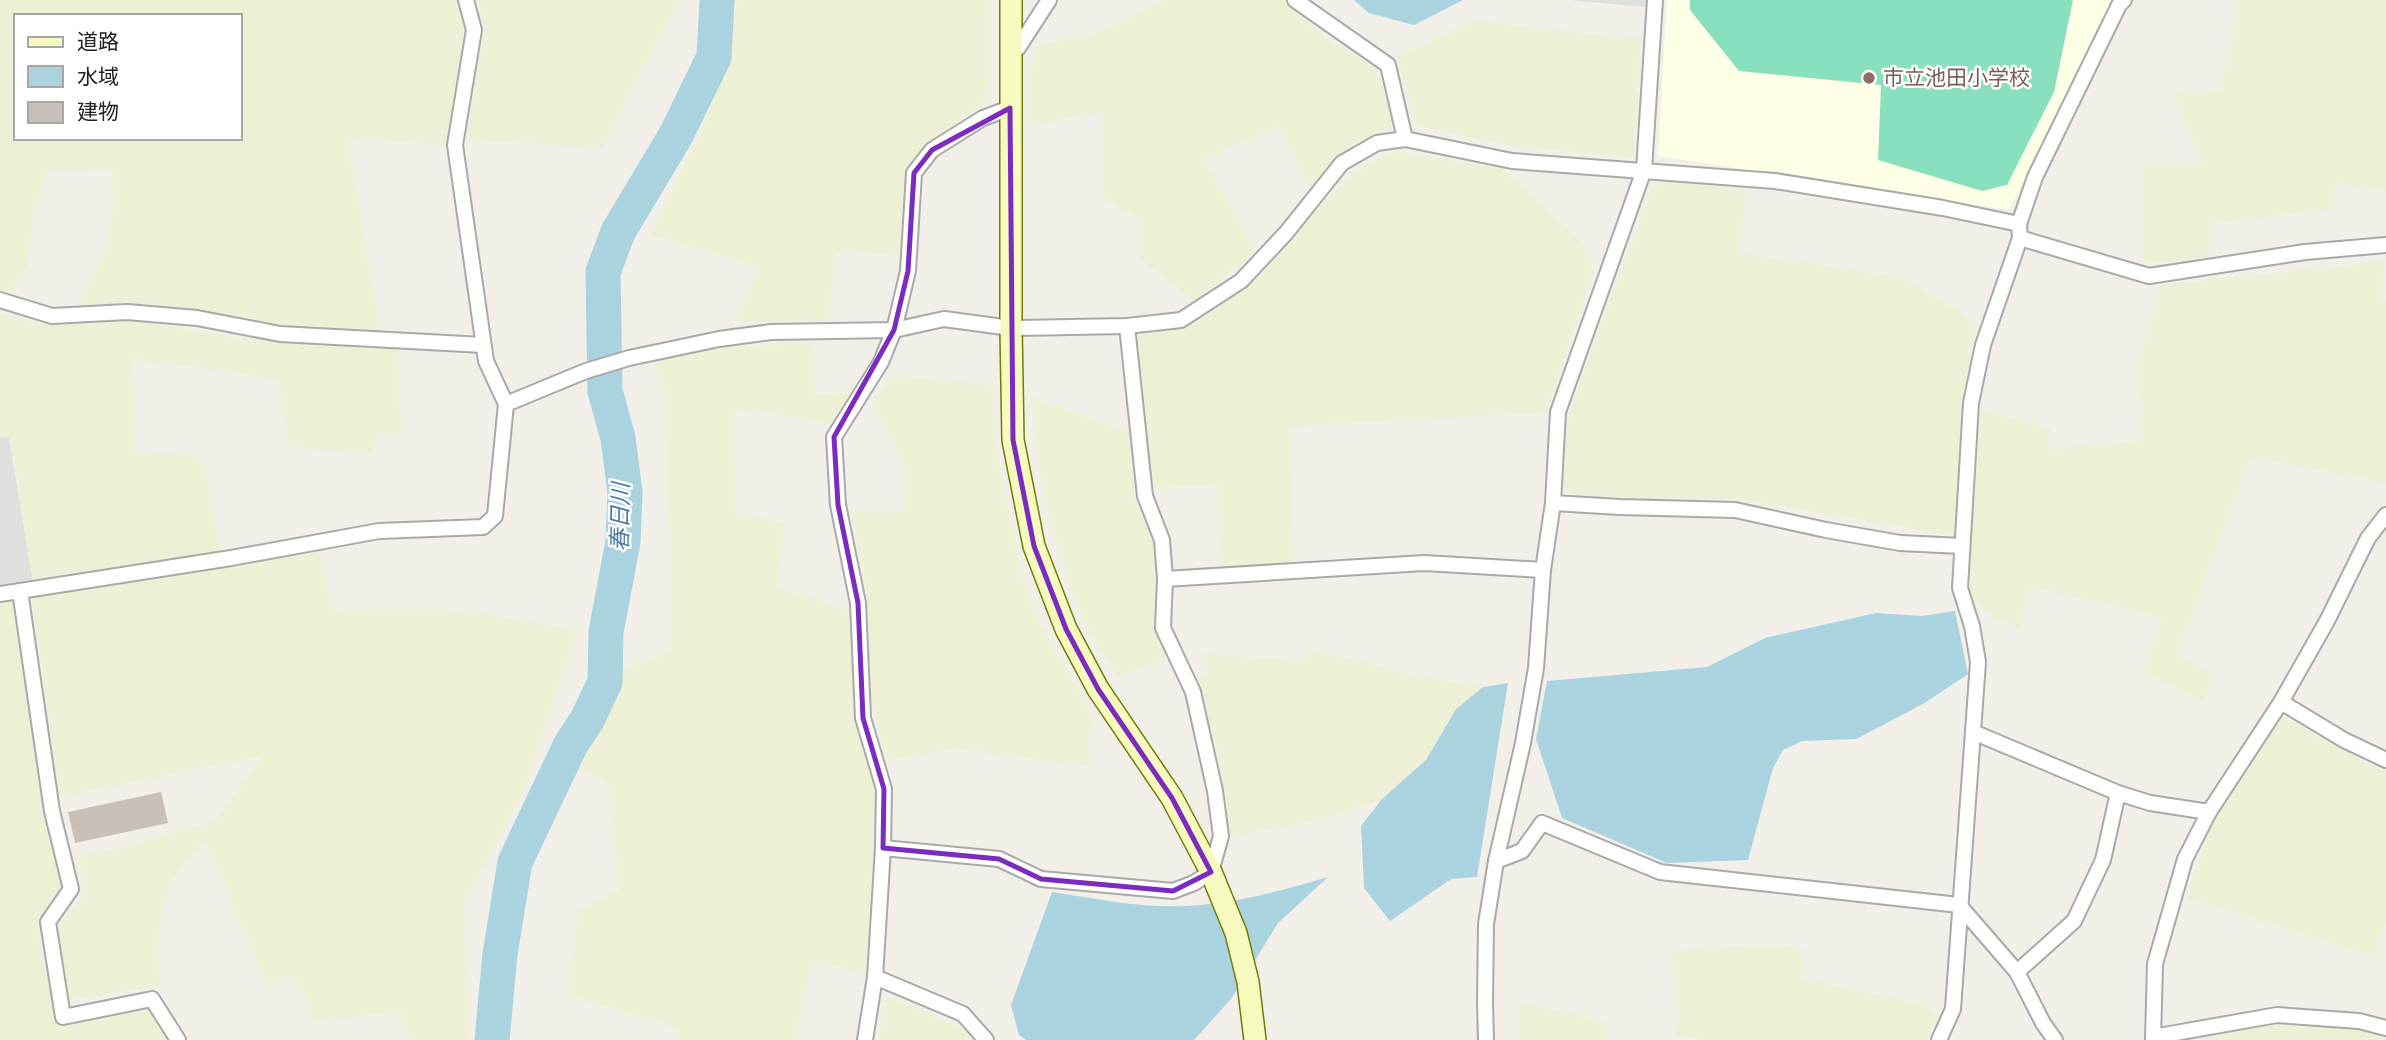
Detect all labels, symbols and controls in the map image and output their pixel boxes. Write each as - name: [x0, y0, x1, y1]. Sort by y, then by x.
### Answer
- legend: [14, 14, 242, 140]
- text: 道路: [77, 27, 119, 55]
- text: 水域: [77, 62, 119, 90]
- place label: 市立池田小学校: [1883, 63, 2030, 91]
- marker: 市立池田小学校: [1861, 70, 1877, 86]
- text: 建物: [77, 97, 119, 125]
- water label: 春日川: [602, 479, 636, 552]

